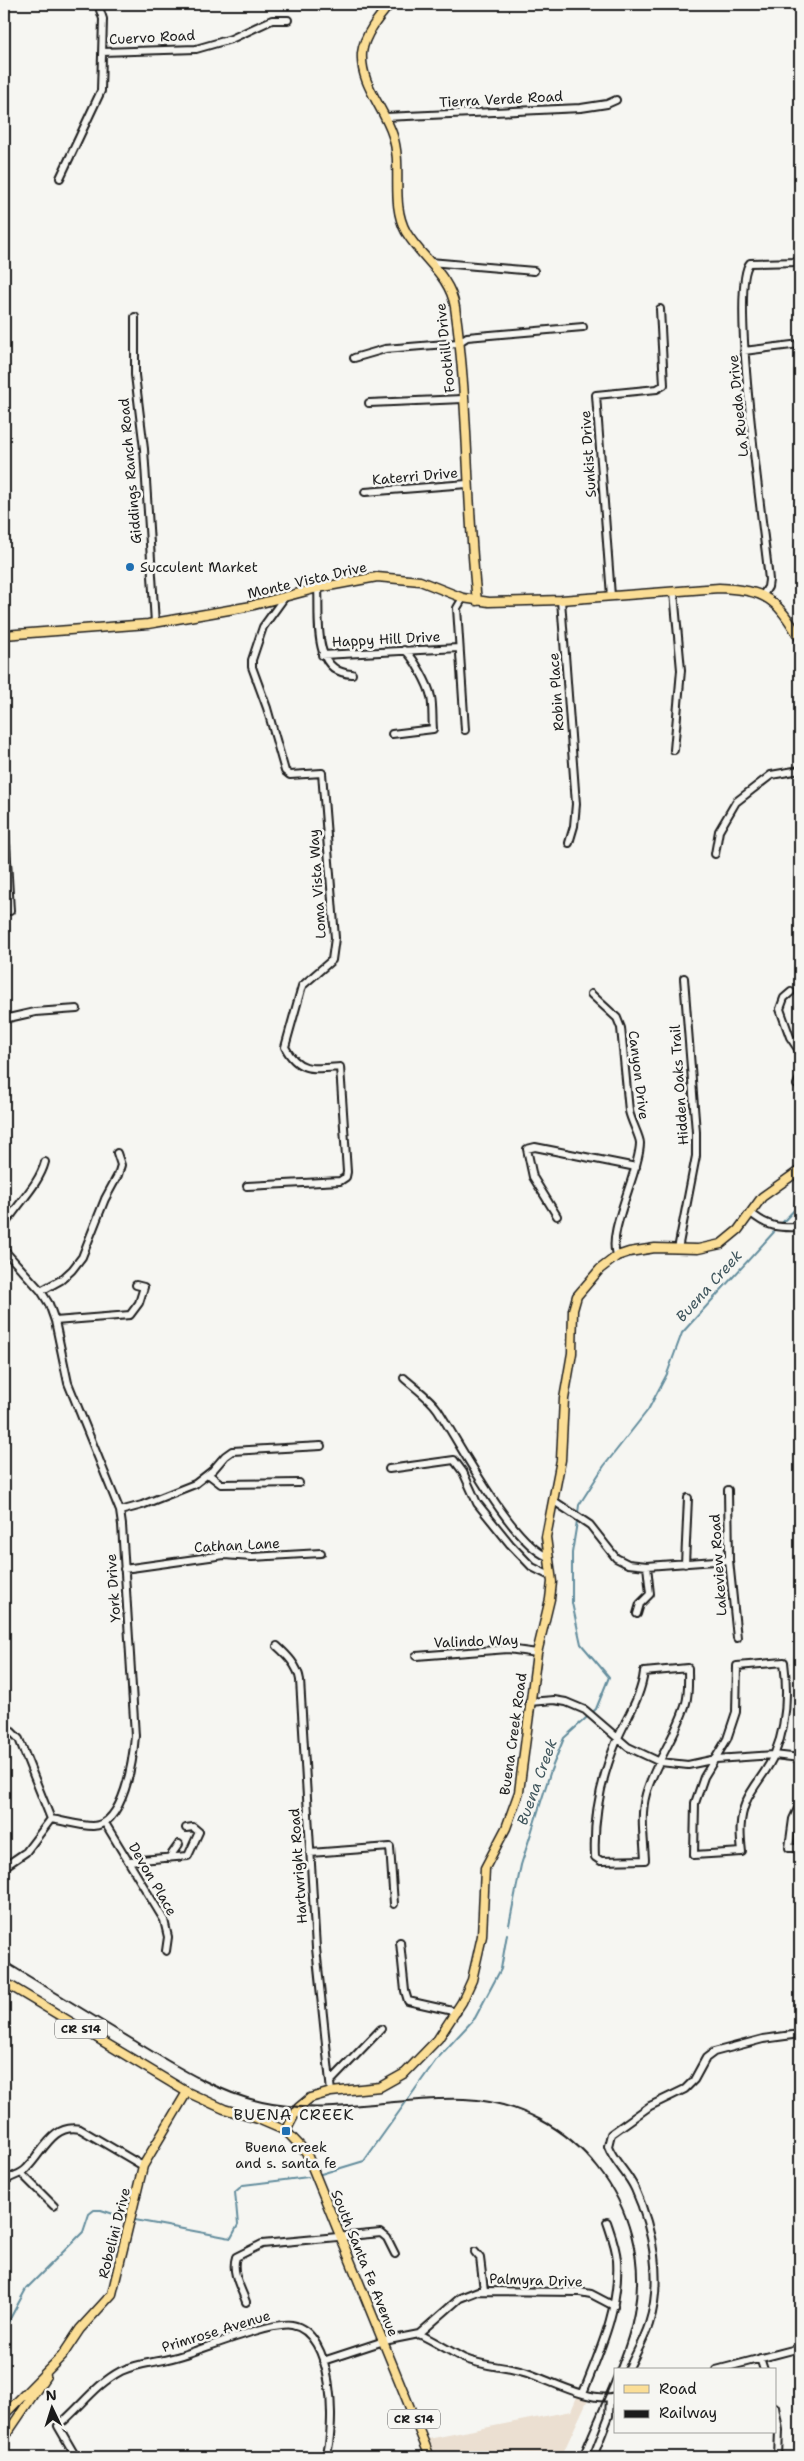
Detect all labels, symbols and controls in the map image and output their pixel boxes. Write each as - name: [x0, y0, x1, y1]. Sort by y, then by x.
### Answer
- street label: Cuervo Road: [109, 26, 196, 48]
- street label: Tierra Verde Road: [439, 87, 563, 111]
- street label: Foothill Drive: [431, 302, 459, 394]
- street label: La Rueda Drive: [724, 354, 752, 458]
- street label: Giddings Ranch Road: [115, 397, 145, 545]
- street label: Sunkist Drive: [576, 410, 600, 498]
- street label: Katerri Drive: [371, 463, 459, 489]
- street label: Monte Vista Drive: [246, 557, 369, 603]
- place label: Succulent Market: [140, 558, 258, 576]
- marker: Succulent Market: [124, 561, 136, 573]
- street label: Happy Hill Drive: [331, 627, 441, 651]
- street label: Robin Place: [544, 652, 568, 732]
- street label: Loma Vista Way: [304, 829, 330, 939]
- street label: Hidden Oaks Trail: [666, 1023, 692, 1146]
- street label: Canyon Drive: [625, 1029, 653, 1121]
- water label: Buena Creek: [671, 1245, 747, 1326]
- street label: Lakeview Road: [705, 1513, 731, 1617]
- street label: Cathan Lane: [194, 1534, 281, 1556]
- street label: York Drive: [102, 1553, 124, 1623]
- street label: Valindo Way: [433, 1631, 519, 1651]
- street label: Buena Creek Road: [495, 1672, 531, 1796]
- water label: Buena Creek: [512, 1736, 562, 1828]
- street label: Hartwright Road: [285, 1807, 311, 1924]
- street label: Devon Place: [125, 1839, 181, 1919]
- road number: CR S14: [55, 2020, 107, 2038]
- district label: BUENA CREEK: [233, 2104, 355, 2125]
- marker: Buena creek and s. santa fe: [280, 2125, 292, 2137]
- place label: Buena creek and s. santa fe: [235, 2138, 337, 2172]
- street label: Robelini Drive: [94, 2186, 134, 2280]
- street label: South Santa Fe Avenue: [327, 2187, 403, 2339]
- street label: Palmyra Drive: [489, 2269, 583, 2291]
- street label: Primrose Avenue: [160, 2306, 273, 2356]
- legend: [614, 2368, 776, 2434]
- text: Road: [659, 2379, 697, 2399]
- north arrow: [28, 2384, 78, 2434]
- text: N: [45, 2386, 57, 2404]
- text: Railway: [659, 2403, 717, 2423]
- road number: CR S14: [388, 2410, 440, 2428]

